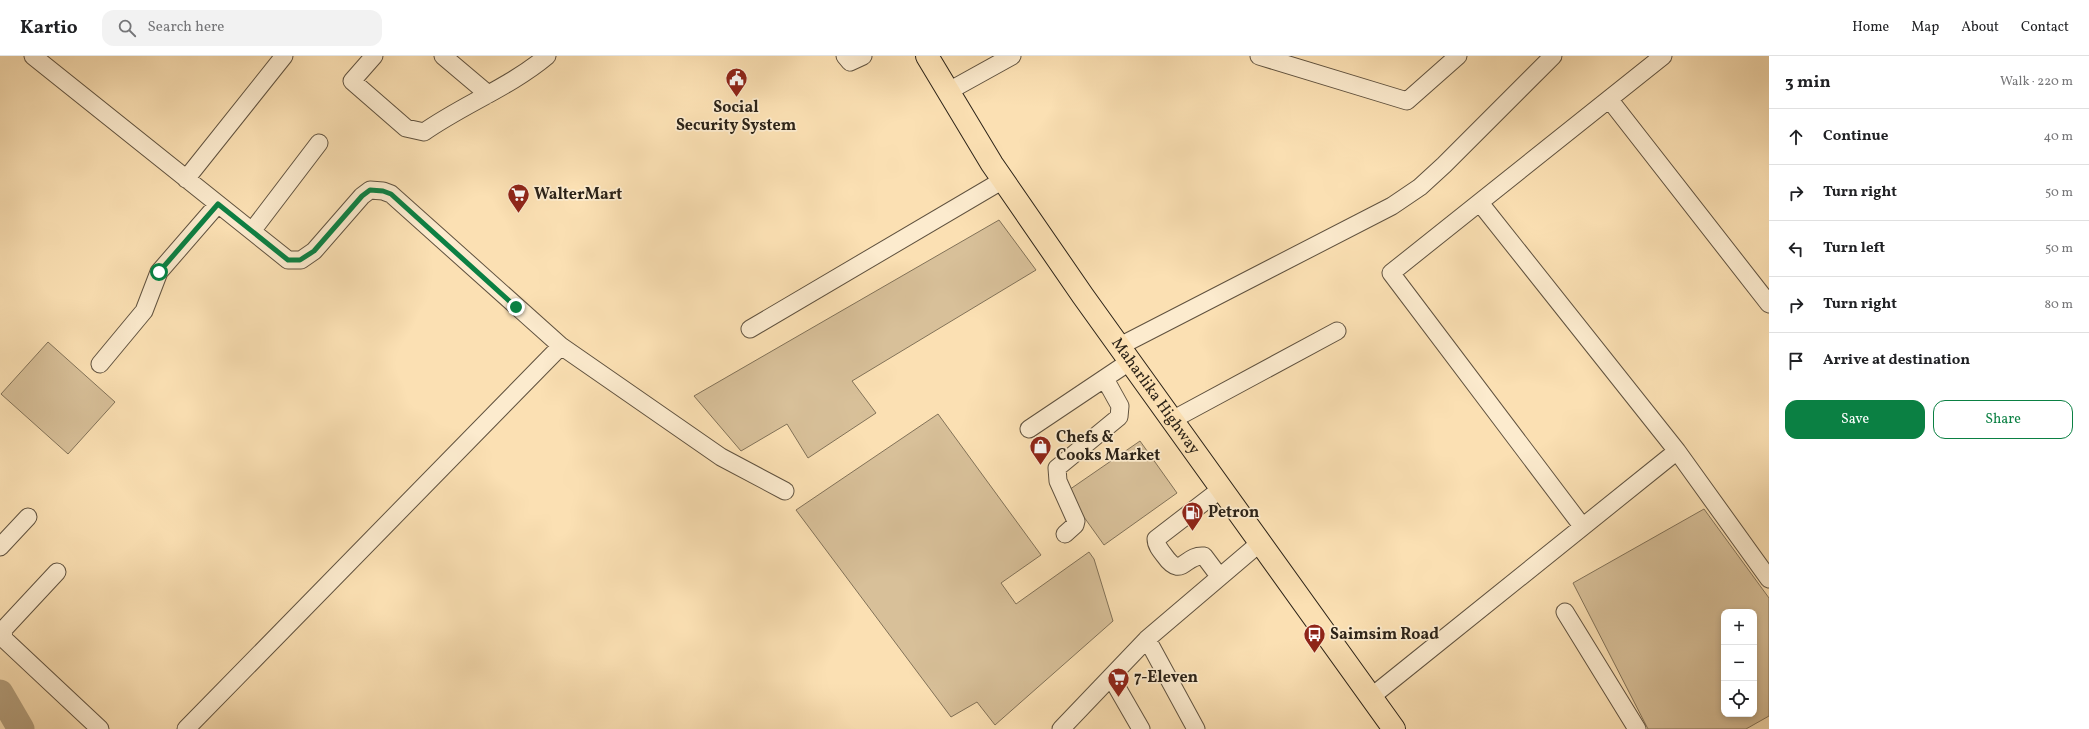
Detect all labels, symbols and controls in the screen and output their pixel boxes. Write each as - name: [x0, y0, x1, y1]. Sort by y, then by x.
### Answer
- search box: [102, 10, 382, 46]
- text: Kartio: [20, 15, 78, 41]
- icon: search: [116, 17, 138, 39]
- text: Search here: [148, 17, 224, 38]
- text: Home: [1852, 18, 1889, 37]
- text: Map: [1911, 18, 1939, 37]
- text: About: [1961, 18, 1999, 37]
- text: Contact: [2021, 18, 2069, 37]
- public building icon: Social Security System: [723, 65, 749, 98]
- text: 3 min: [1785, 71, 1831, 94]
- text: Walk · 220 m: [2000, 73, 2073, 91]
- place label: Social Security System: [676, 97, 796, 137]
- icon: ahead: [1785, 126, 1807, 148]
- text: Continue: [1823, 126, 1888, 147]
- text: 40 m: [2044, 128, 2073, 146]
- supermarket icon: WalterMart: [505, 182, 531, 215]
- icon: right: [1785, 182, 1807, 204]
- text: Turn right: [1823, 182, 1897, 203]
- place label: WalterMart: [534, 184, 622, 206]
- text: 50 m: [2045, 184, 2073, 202]
- icon: left: [1785, 238, 1807, 260]
- text: Turn left: [1823, 238, 1885, 259]
- text: 50 m: [2045, 240, 2073, 258]
- route start: [150, 263, 168, 281]
- icon: right: [1785, 294, 1807, 316]
- text: Turn right: [1823, 294, 1897, 315]
- text: 80 m: [2044, 296, 2073, 314]
- route end: [507, 298, 525, 316]
- street label: Maharlika Highway: [1106, 333, 1205, 460]
- icon: arrive: [1785, 350, 1807, 372]
- text: Arrive at destination: [1823, 350, 1970, 371]
- button: Save: [1785, 400, 1925, 439]
- button: Share: [1933, 400, 2073, 439]
- place label: Chefs & Cooks Market: [1056, 427, 1160, 467]
- shop icon: Chefs & Cooks Market: [1027, 434, 1053, 467]
- fuel station icon: Petron: [1179, 500, 1205, 533]
- place label: Petron: [1208, 502, 1260, 524]
- map controls: [1721, 609, 1757, 717]
- button: +: [1721, 609, 1757, 645]
- bus stop icon: Saimsim Road: [1301, 622, 1327, 655]
- place label: Saimsim Road: [1330, 624, 1439, 646]
- button: −: [1721, 645, 1757, 681]
- supermarket icon: 7-Eleven: [1106, 665, 1132, 698]
- place label: 7-Eleven: [1134, 667, 1199, 689]
- button: locate: [1721, 681, 1757, 717]

